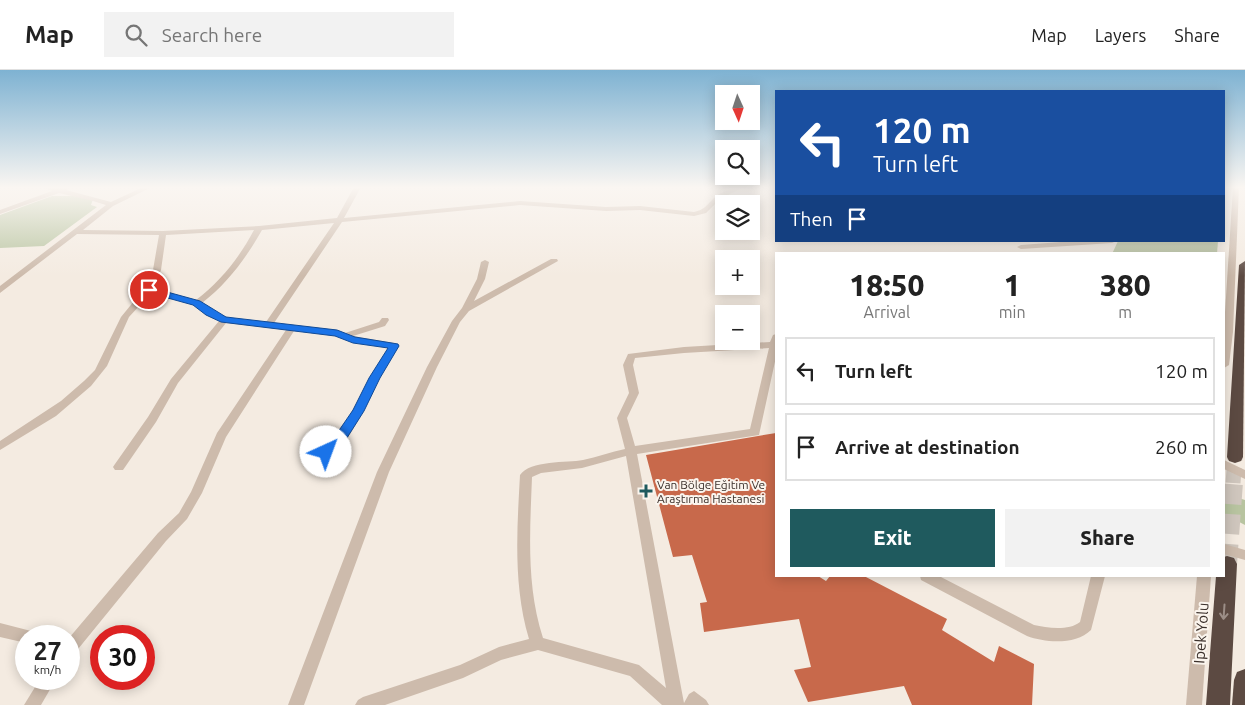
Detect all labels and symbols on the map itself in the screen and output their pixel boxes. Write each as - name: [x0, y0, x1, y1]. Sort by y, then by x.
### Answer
- north arrow: [715, 85, 760, 130]
- pin: [128, 269, 170, 311]
- position arrow: [299, 425, 351, 477]
- place label: Van Bölge Eğitim Ve Araştırma Hastanesi: [657, 478, 765, 505]
- marker: Van Bölge Eğitim Ve Araştırma Hastanesi: [639, 484, 653, 498]
- street label: Ipek Yolu: [1190, 602, 1212, 664]
- one-way arrow: [1220, 604, 1229, 620]
- speed limit sign: 30: [90, 625, 155, 690]

